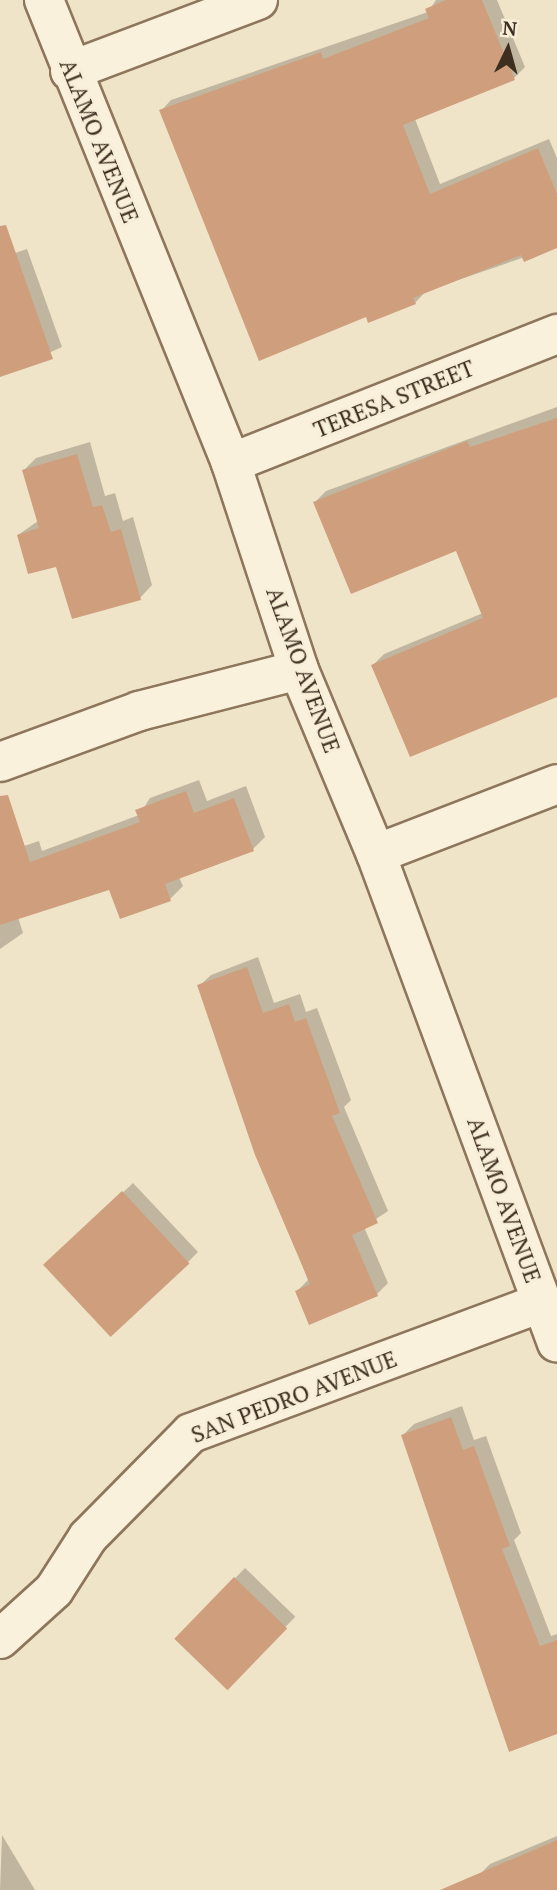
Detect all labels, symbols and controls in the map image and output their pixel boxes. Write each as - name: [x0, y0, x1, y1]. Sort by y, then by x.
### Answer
- north arrow: [473, 14, 543, 84]
- text: N: [502, 15, 518, 41]
- street label: ALAMO AVENUE: [53, 55, 145, 227]
- street label: TERESA STREET: [309, 354, 479, 444]
- street label: ALAMO AVENUE: [260, 583, 346, 757]
- street label: ALAMO AVENUE: [461, 1113, 547, 1287]
- street label: SAN PEDRO AVENUE: [187, 1345, 401, 1449]

